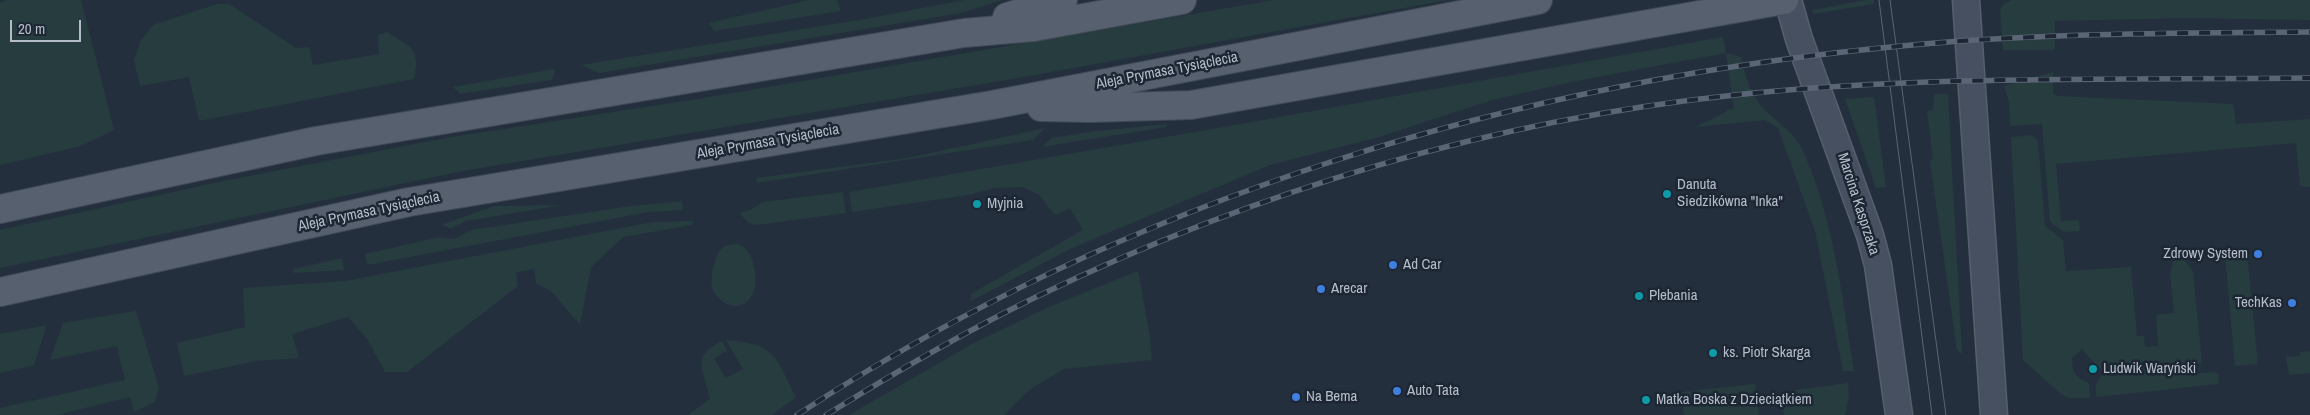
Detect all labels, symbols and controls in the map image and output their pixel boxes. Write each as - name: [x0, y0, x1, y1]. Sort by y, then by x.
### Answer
- scale bar: [12, 10, 84, 42]
- text: 20 m: [18, 18, 45, 39]
- street label: Aleja Prymasa Tysiąclecia: [1094, 48, 1240, 94]
- street label: Aleja Prymasa Tysiąclecia: [695, 121, 841, 163]
- street label: Marcina Kasprzaka: [1833, 151, 1883, 257]
- place label: Danuta Siedzikówna "Inka": [1677, 176, 1783, 211]
- street label: Aleja Prymasa Tysiąclecia: [297, 188, 441, 236]
- marker: Danuta Siedzikówna "Inka": [1661, 188, 1673, 200]
- place label: Myjnia: [987, 195, 1023, 213]
- marker: Myjnia: [971, 198, 983, 210]
- place label: Zdrowy System: [2163, 245, 2248, 263]
- marker: Zdrowy System: [2252, 248, 2264, 260]
- place label: Ad Car: [1403, 256, 1441, 274]
- marker: Ad Car: [1387, 259, 1399, 271]
- place label: Arecar: [1331, 280, 1367, 298]
- marker: Arecar: [1315, 283, 1327, 295]
- place label: Plebania: [1649, 287, 1698, 305]
- marker: Plebania: [1633, 290, 1645, 302]
- place label: TechKas: [2235, 294, 2282, 312]
- marker: TechKas: [2286, 297, 2298, 309]
- place label: ks. Piotr Skarga: [1723, 344, 1811, 362]
- marker: ks. Piotr Skarga: [1707, 347, 1719, 359]
- place label: Ludwik Waryński: [2103, 360, 2196, 378]
- marker: Ludwik Waryński: [2087, 363, 2099, 375]
- place label: Auto Tata: [1407, 382, 1459, 400]
- marker: Auto Tata: [1391, 385, 1403, 397]
- place label: Na Bema: [1306, 388, 1357, 406]
- marker: Na Bema: [1290, 391, 1302, 403]
- place label: Matka Boska z Dzieciątkiem: [1656, 391, 1812, 409]
- marker: Matka Boska z Dzieciątkiem: [1640, 394, 1652, 406]

